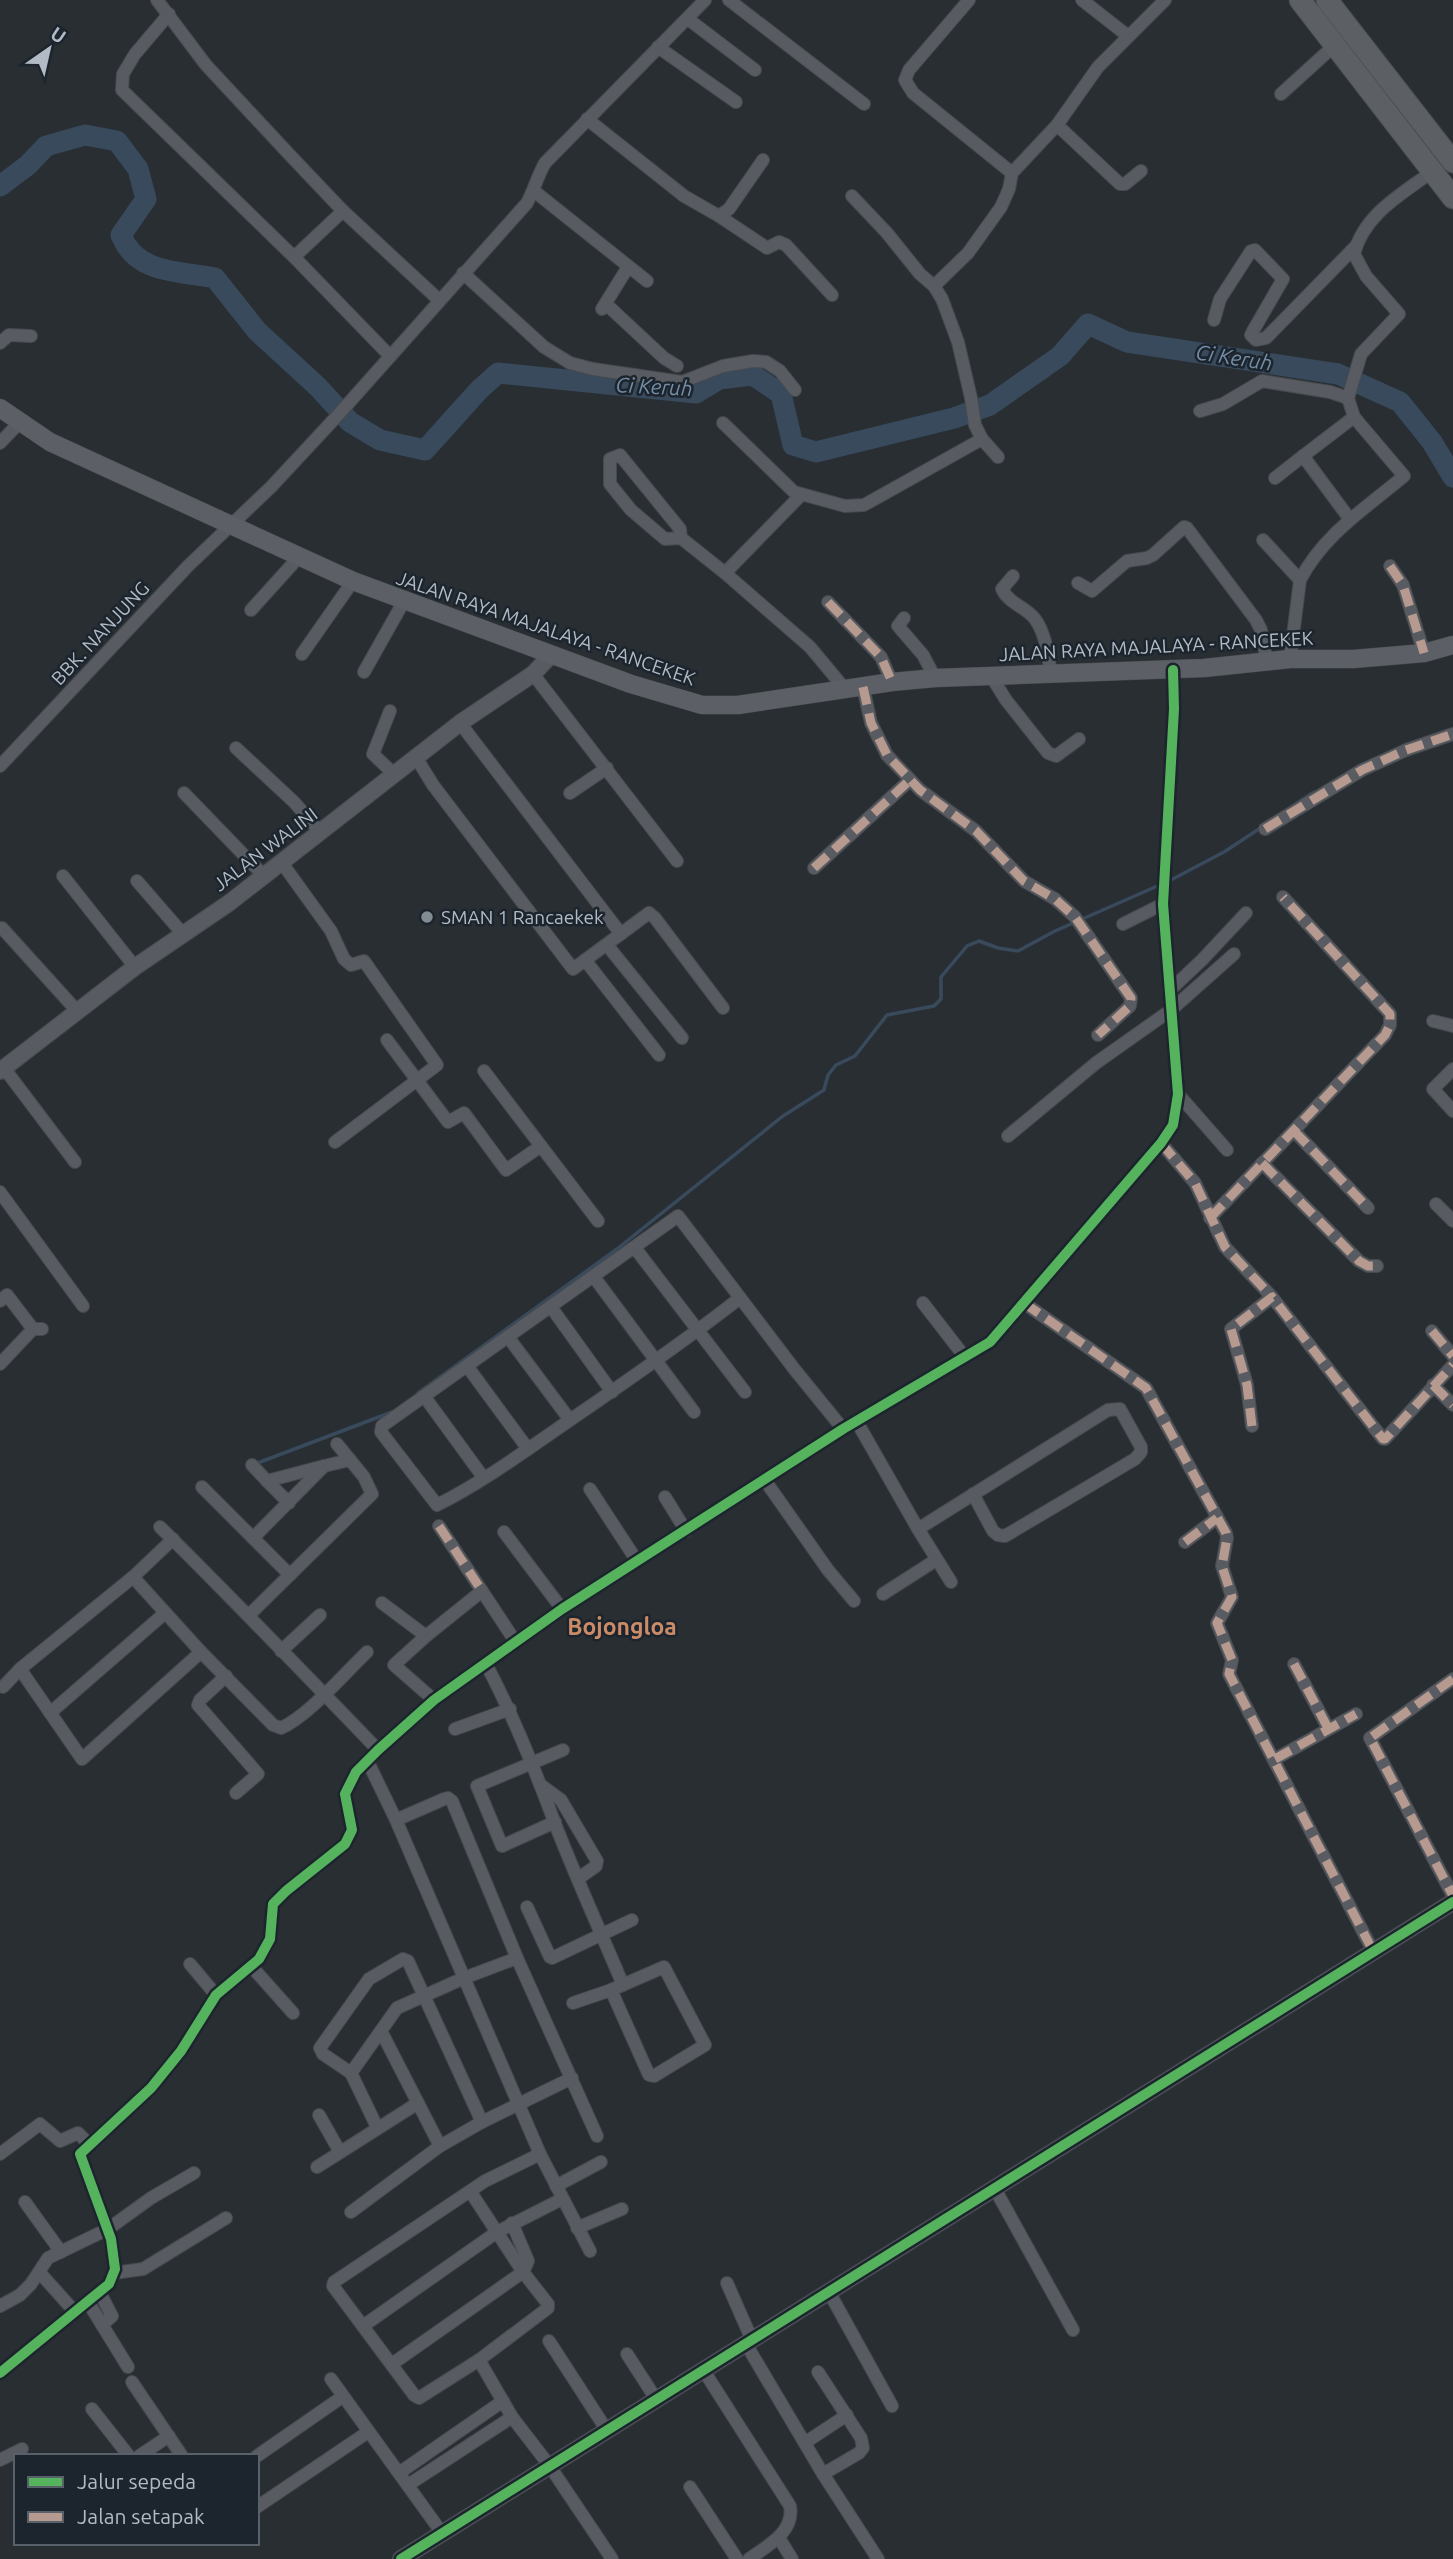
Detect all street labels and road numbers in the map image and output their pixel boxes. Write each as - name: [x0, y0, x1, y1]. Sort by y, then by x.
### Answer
- street label: JALAN RAYA MAJALAYA - RANCEKEK: [394, 566, 699, 690]
- street label: BBK. NANJUNG: [47, 577, 153, 689]
- street label: JALAN RAYA MAJALAYA - RANCEKEK: [998, 627, 1314, 665]
- street label: JALAN WALINI: [209, 803, 321, 895]

